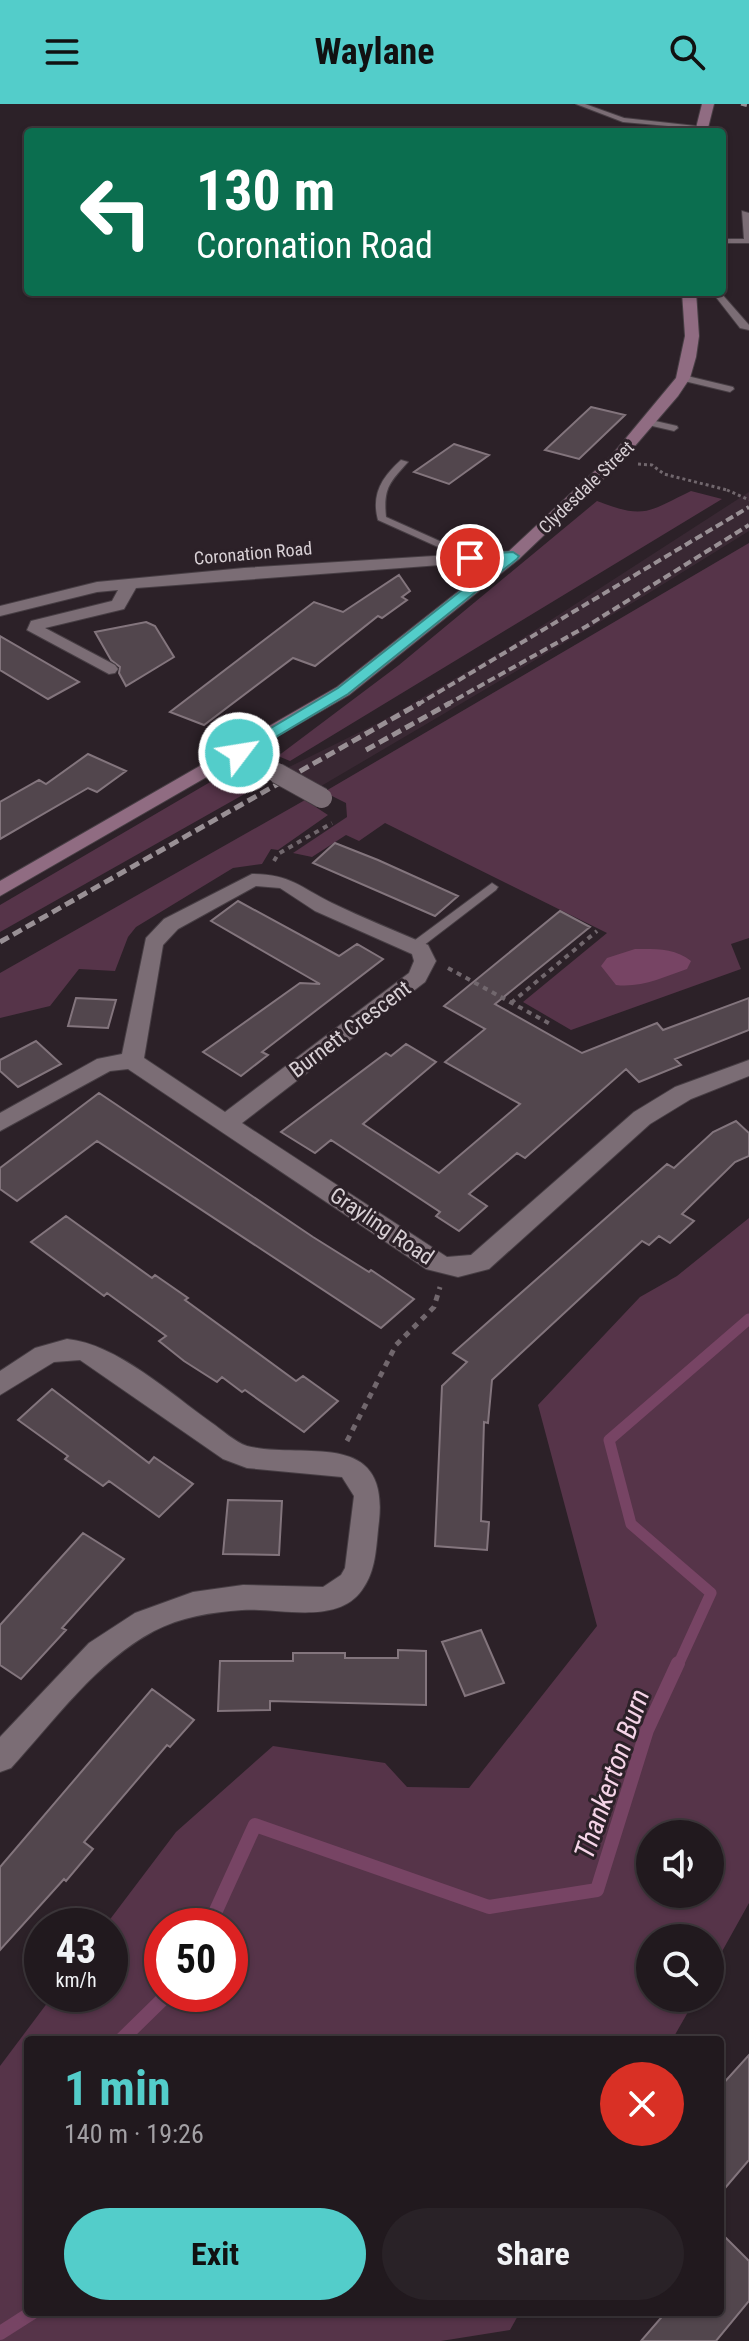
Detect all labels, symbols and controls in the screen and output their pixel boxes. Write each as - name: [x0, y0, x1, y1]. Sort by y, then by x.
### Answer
- icon: menu: [40, 30, 84, 74]
- icon: search: [665, 30, 709, 74]
- text: Waylane: [314, 31, 435, 73]
- text: 130 m: [196, 158, 335, 224]
- icon: left: [64, 160, 168, 264]
- text: Coronation Road: [196, 225, 433, 267]
- street label: Clydesdale Street: [534, 436, 638, 538]
- pin: [436, 524, 504, 592]
- icon: arrive: [448, 536, 492, 580]
- street label: Coronation Road: [193, 537, 313, 569]
- position arrow: [197, 711, 281, 795]
- street label: Burnett Crescent: [284, 975, 416, 1083]
- street label: Grayling Road: [325, 1182, 439, 1270]
- water label: Thankerton Burn: [568, 1685, 656, 1863]
- map controls: [636, 1820, 724, 2012]
- button: sound: [636, 1820, 724, 1908]
- speed limit sign: 50: [144, 1908, 248, 2012]
- button: search: [636, 1924, 724, 2012]
- text: 43: [56, 1926, 96, 1973]
- text: km/h: [55, 1968, 97, 1992]
- text: 1 min: [64, 2060, 171, 2117]
- button: close: [600, 2062, 684, 2146]
- text: 140 m · 19:26: [64, 2119, 204, 2149]
- button: Exit: [64, 2208, 366, 2300]
- button: Share: [382, 2208, 684, 2300]

